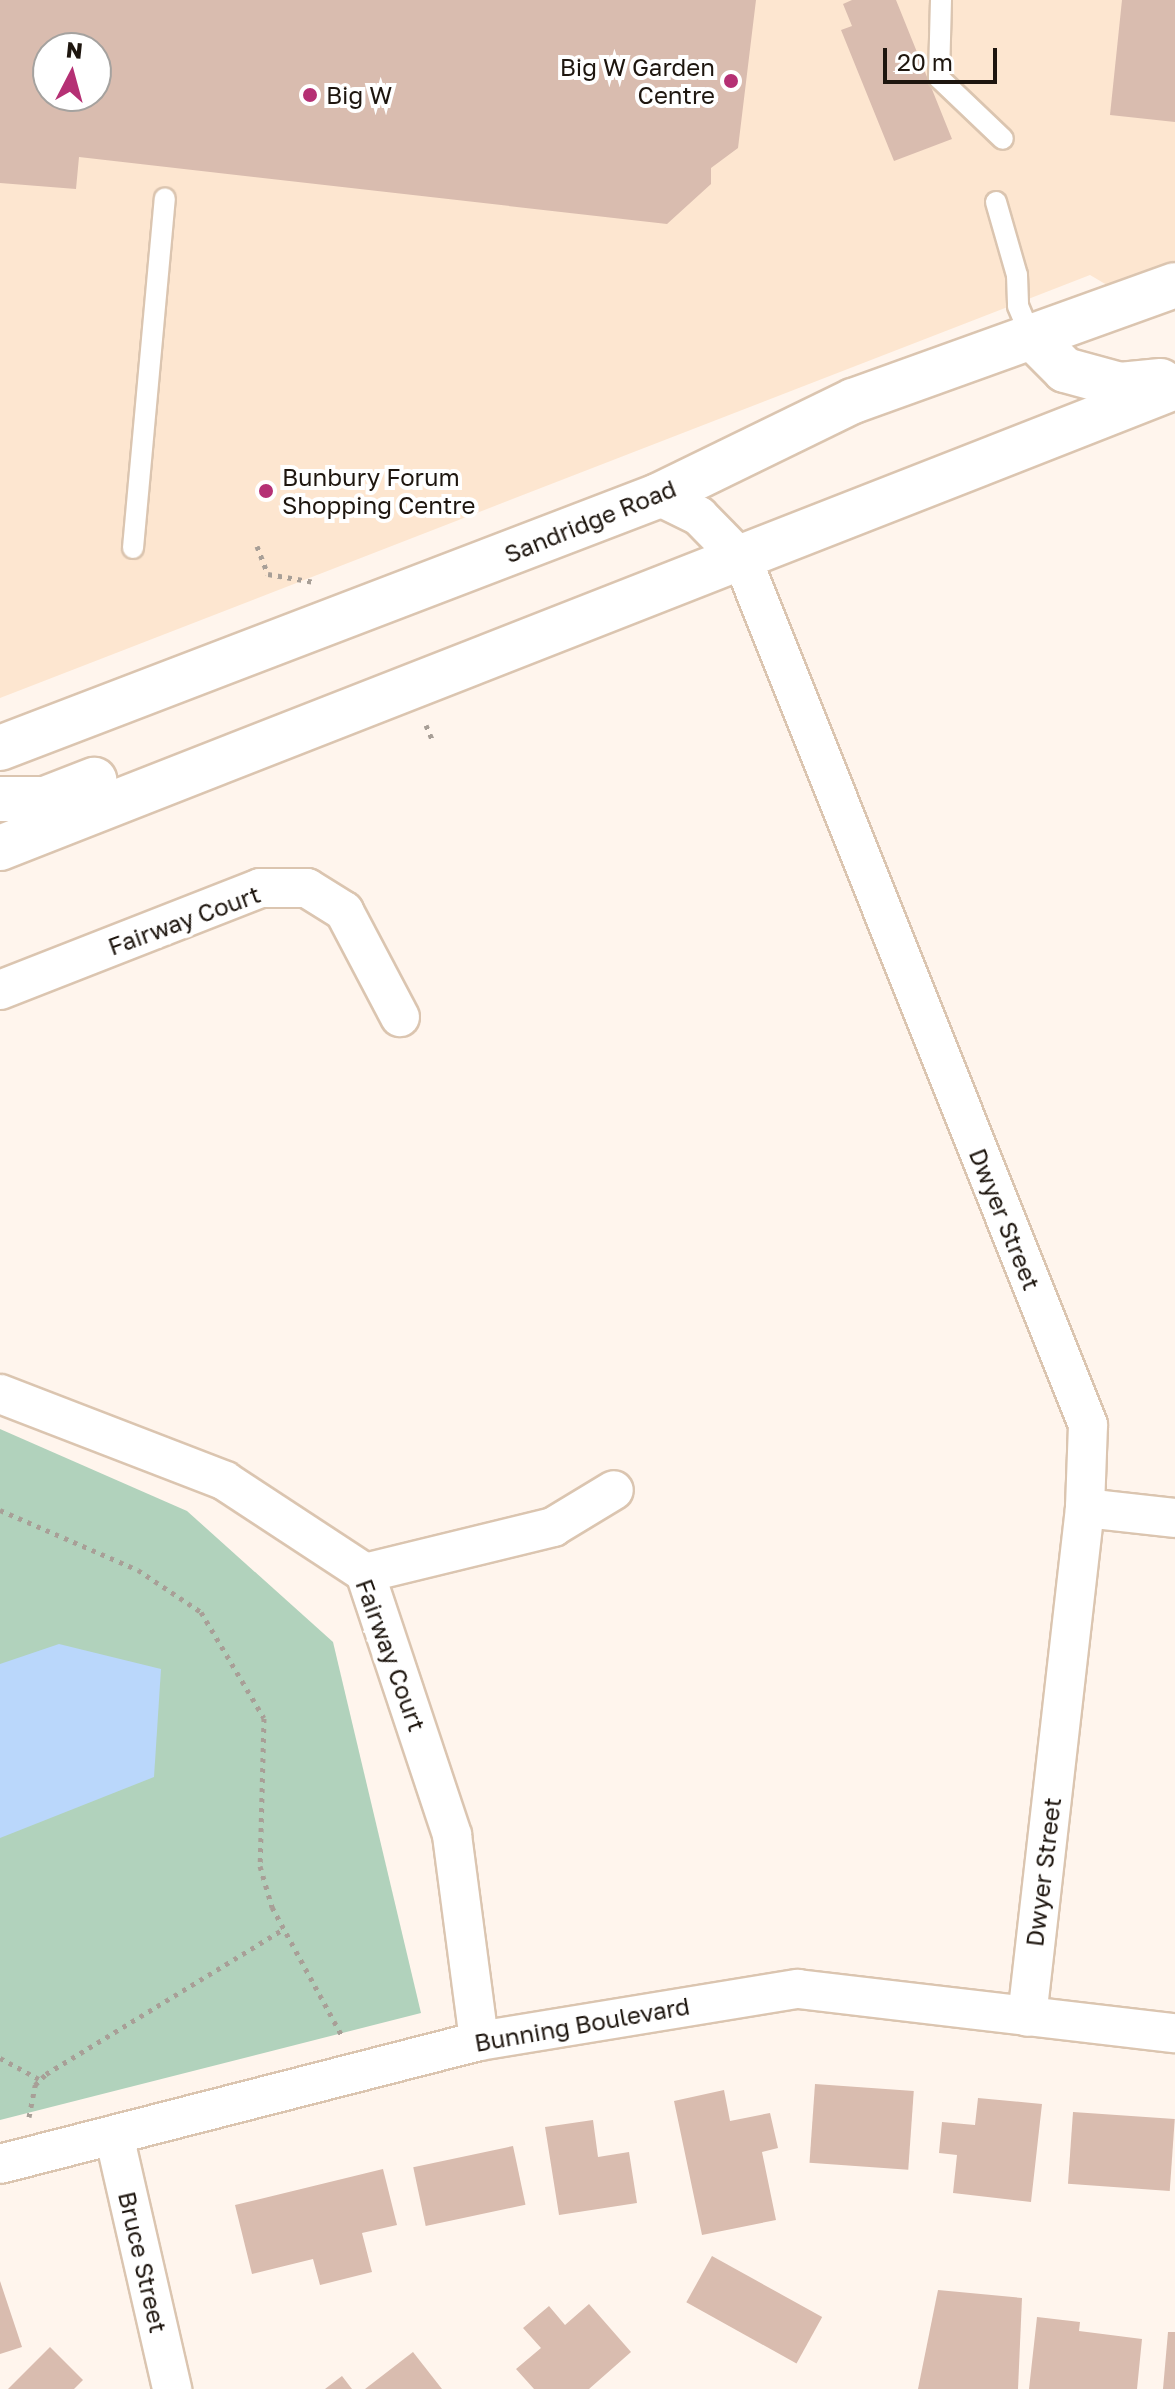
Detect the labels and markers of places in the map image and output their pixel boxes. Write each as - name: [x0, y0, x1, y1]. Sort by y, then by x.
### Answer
- place label: Big W Garden Centre: [560, 53, 715, 109]
- marker: Big W Garden Centre: [722, 72, 740, 90]
- place label: Big W: [326, 81, 392, 109]
- marker: Big W: [301, 86, 319, 104]
- place label: Bunbury Forum Shopping Centre: [282, 463, 475, 519]
- marker: Bunbury Forum Shopping Centre: [257, 482, 275, 500]

